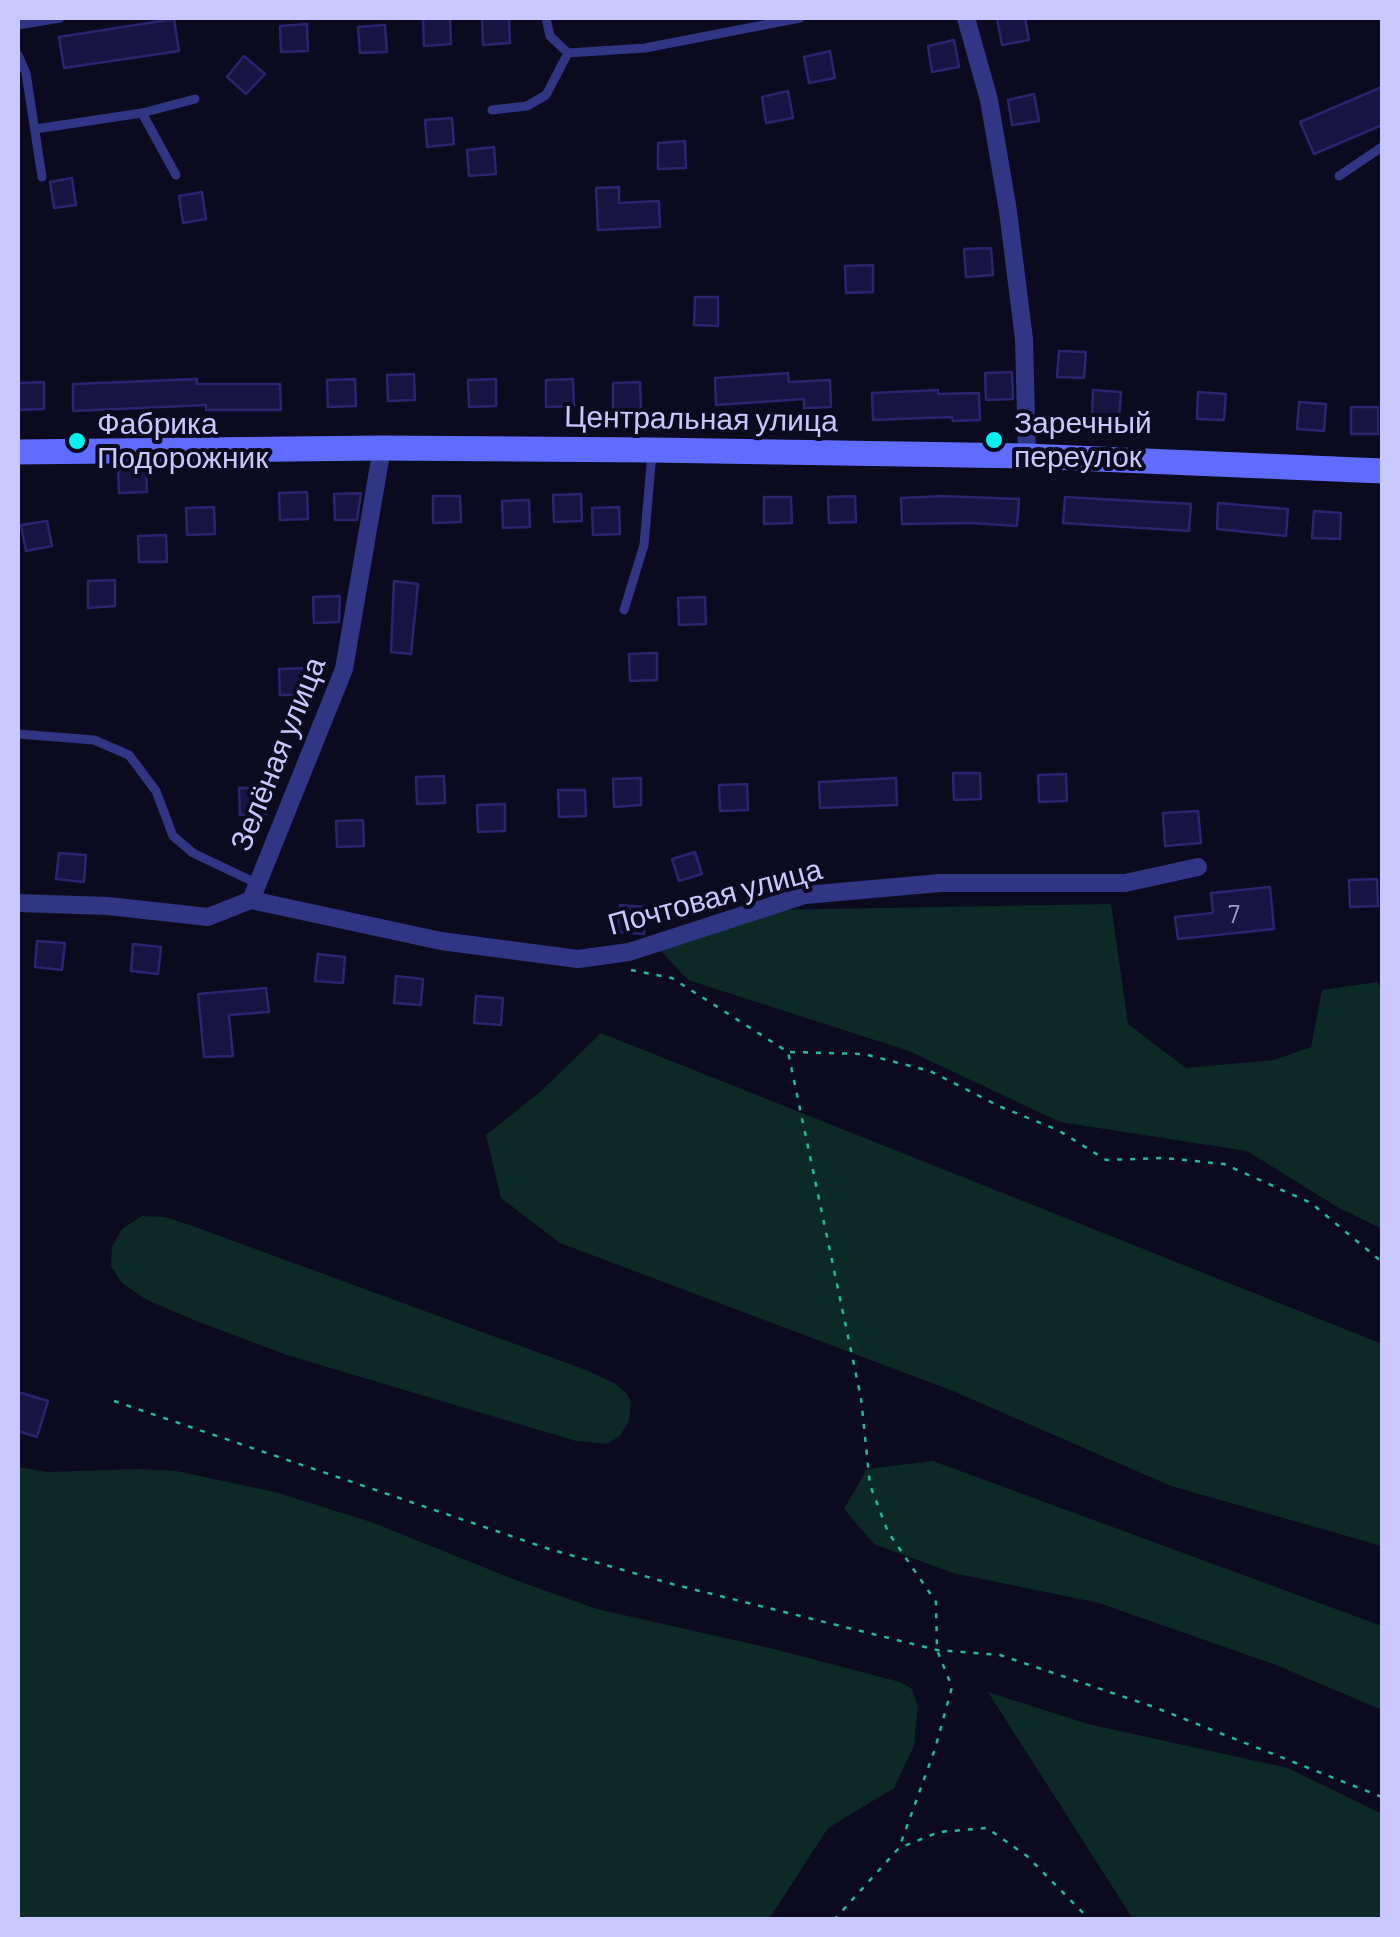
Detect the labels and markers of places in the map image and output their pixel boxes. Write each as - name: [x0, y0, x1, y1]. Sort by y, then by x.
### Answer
- place label: Заречный переулок: [1014, 405, 1152, 476]
- place label: Фабрика Подорожник: [97, 406, 268, 476]
- marker: Заречный переулок: [983, 429, 1005, 451]
- marker: Фабрика Подорожник: [66, 430, 88, 452]

